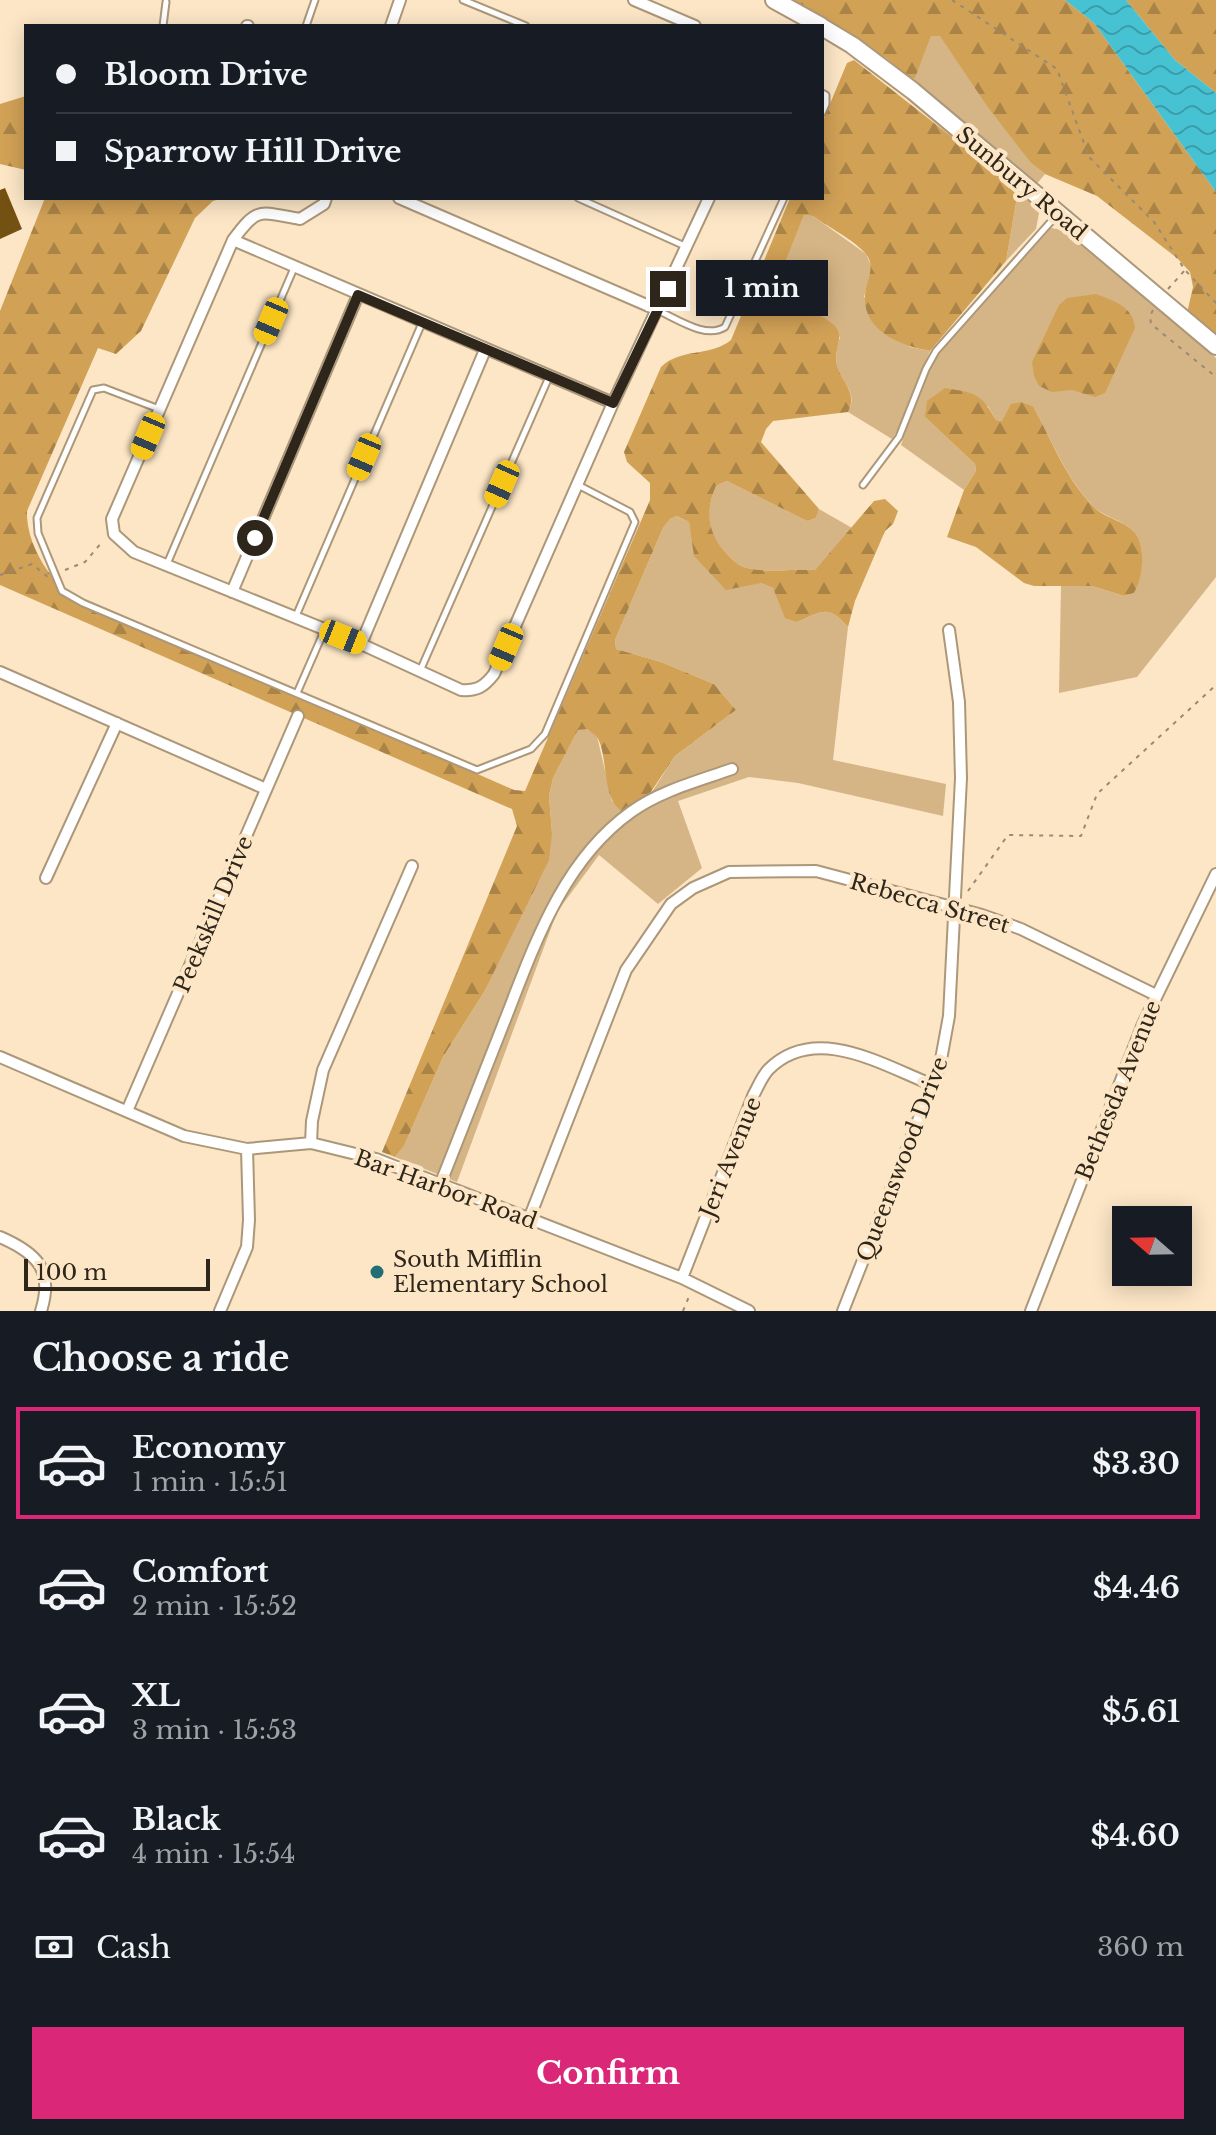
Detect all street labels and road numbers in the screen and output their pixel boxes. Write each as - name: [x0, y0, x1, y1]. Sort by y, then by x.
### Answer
- street label: Sunbury Road: [951, 121, 1093, 246]
- street label: Peekskill Drive: [168, 832, 259, 997]
- street label: Rebecca Street: [847, 868, 1013, 939]
- street label: Bethesda Avenue: [1070, 996, 1167, 1184]
- street label: Queenswood Drive: [851, 1053, 954, 1265]
- street label: Jeri Avenue: [693, 1093, 767, 1224]
- street label: Bar Harbor Road: [351, 1144, 541, 1235]

